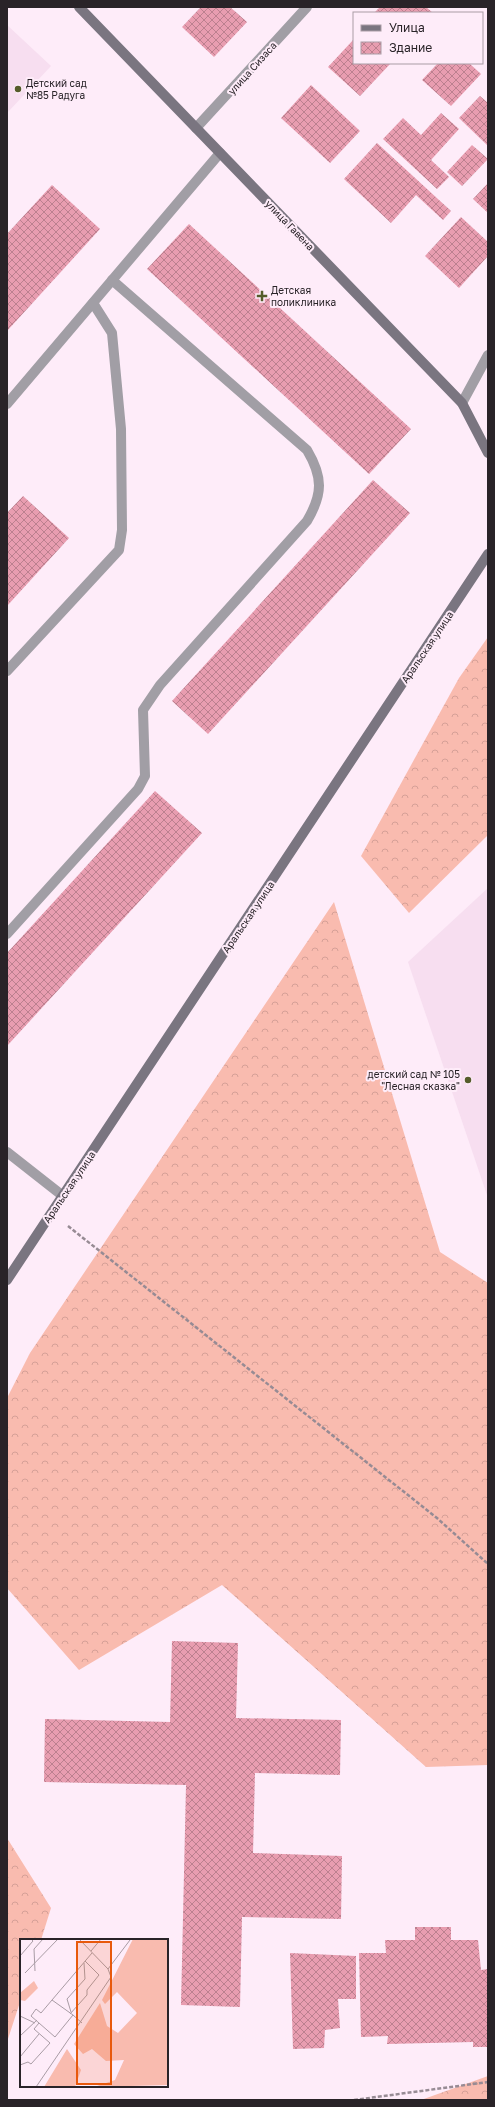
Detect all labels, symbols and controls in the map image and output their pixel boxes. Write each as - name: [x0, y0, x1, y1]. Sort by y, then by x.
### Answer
- legend: [353, 12, 483, 64]
- text: Улица: [389, 20, 425, 35]
- street label: улица Сизаса: [225, 39, 279, 97]
- text: Здание: [389, 40, 432, 55]
- place label: Детский сад №85 Радуга: [26, 77, 87, 101]
- marker: Детский сад №85 Радуга: [13, 84, 23, 94]
- street label: улица Гавена: [263, 197, 317, 253]
- place label: Детская поликлиника: [271, 284, 336, 308]
- marker: Детская поликлиника: [256, 290, 268, 302]
- street label: Аральская улица: [399, 609, 455, 685]
- street label: Аральская улица: [220, 879, 276, 955]
- place label: детский сад № 105 "Лесная сказка": [368, 1068, 460, 1092]
- marker: детский сад № 105 "Лесная сказка": [463, 1075, 473, 1085]
- street label: Аральская улица: [41, 1149, 97, 1225]
- inset map: [20, 1939, 168, 2087]

